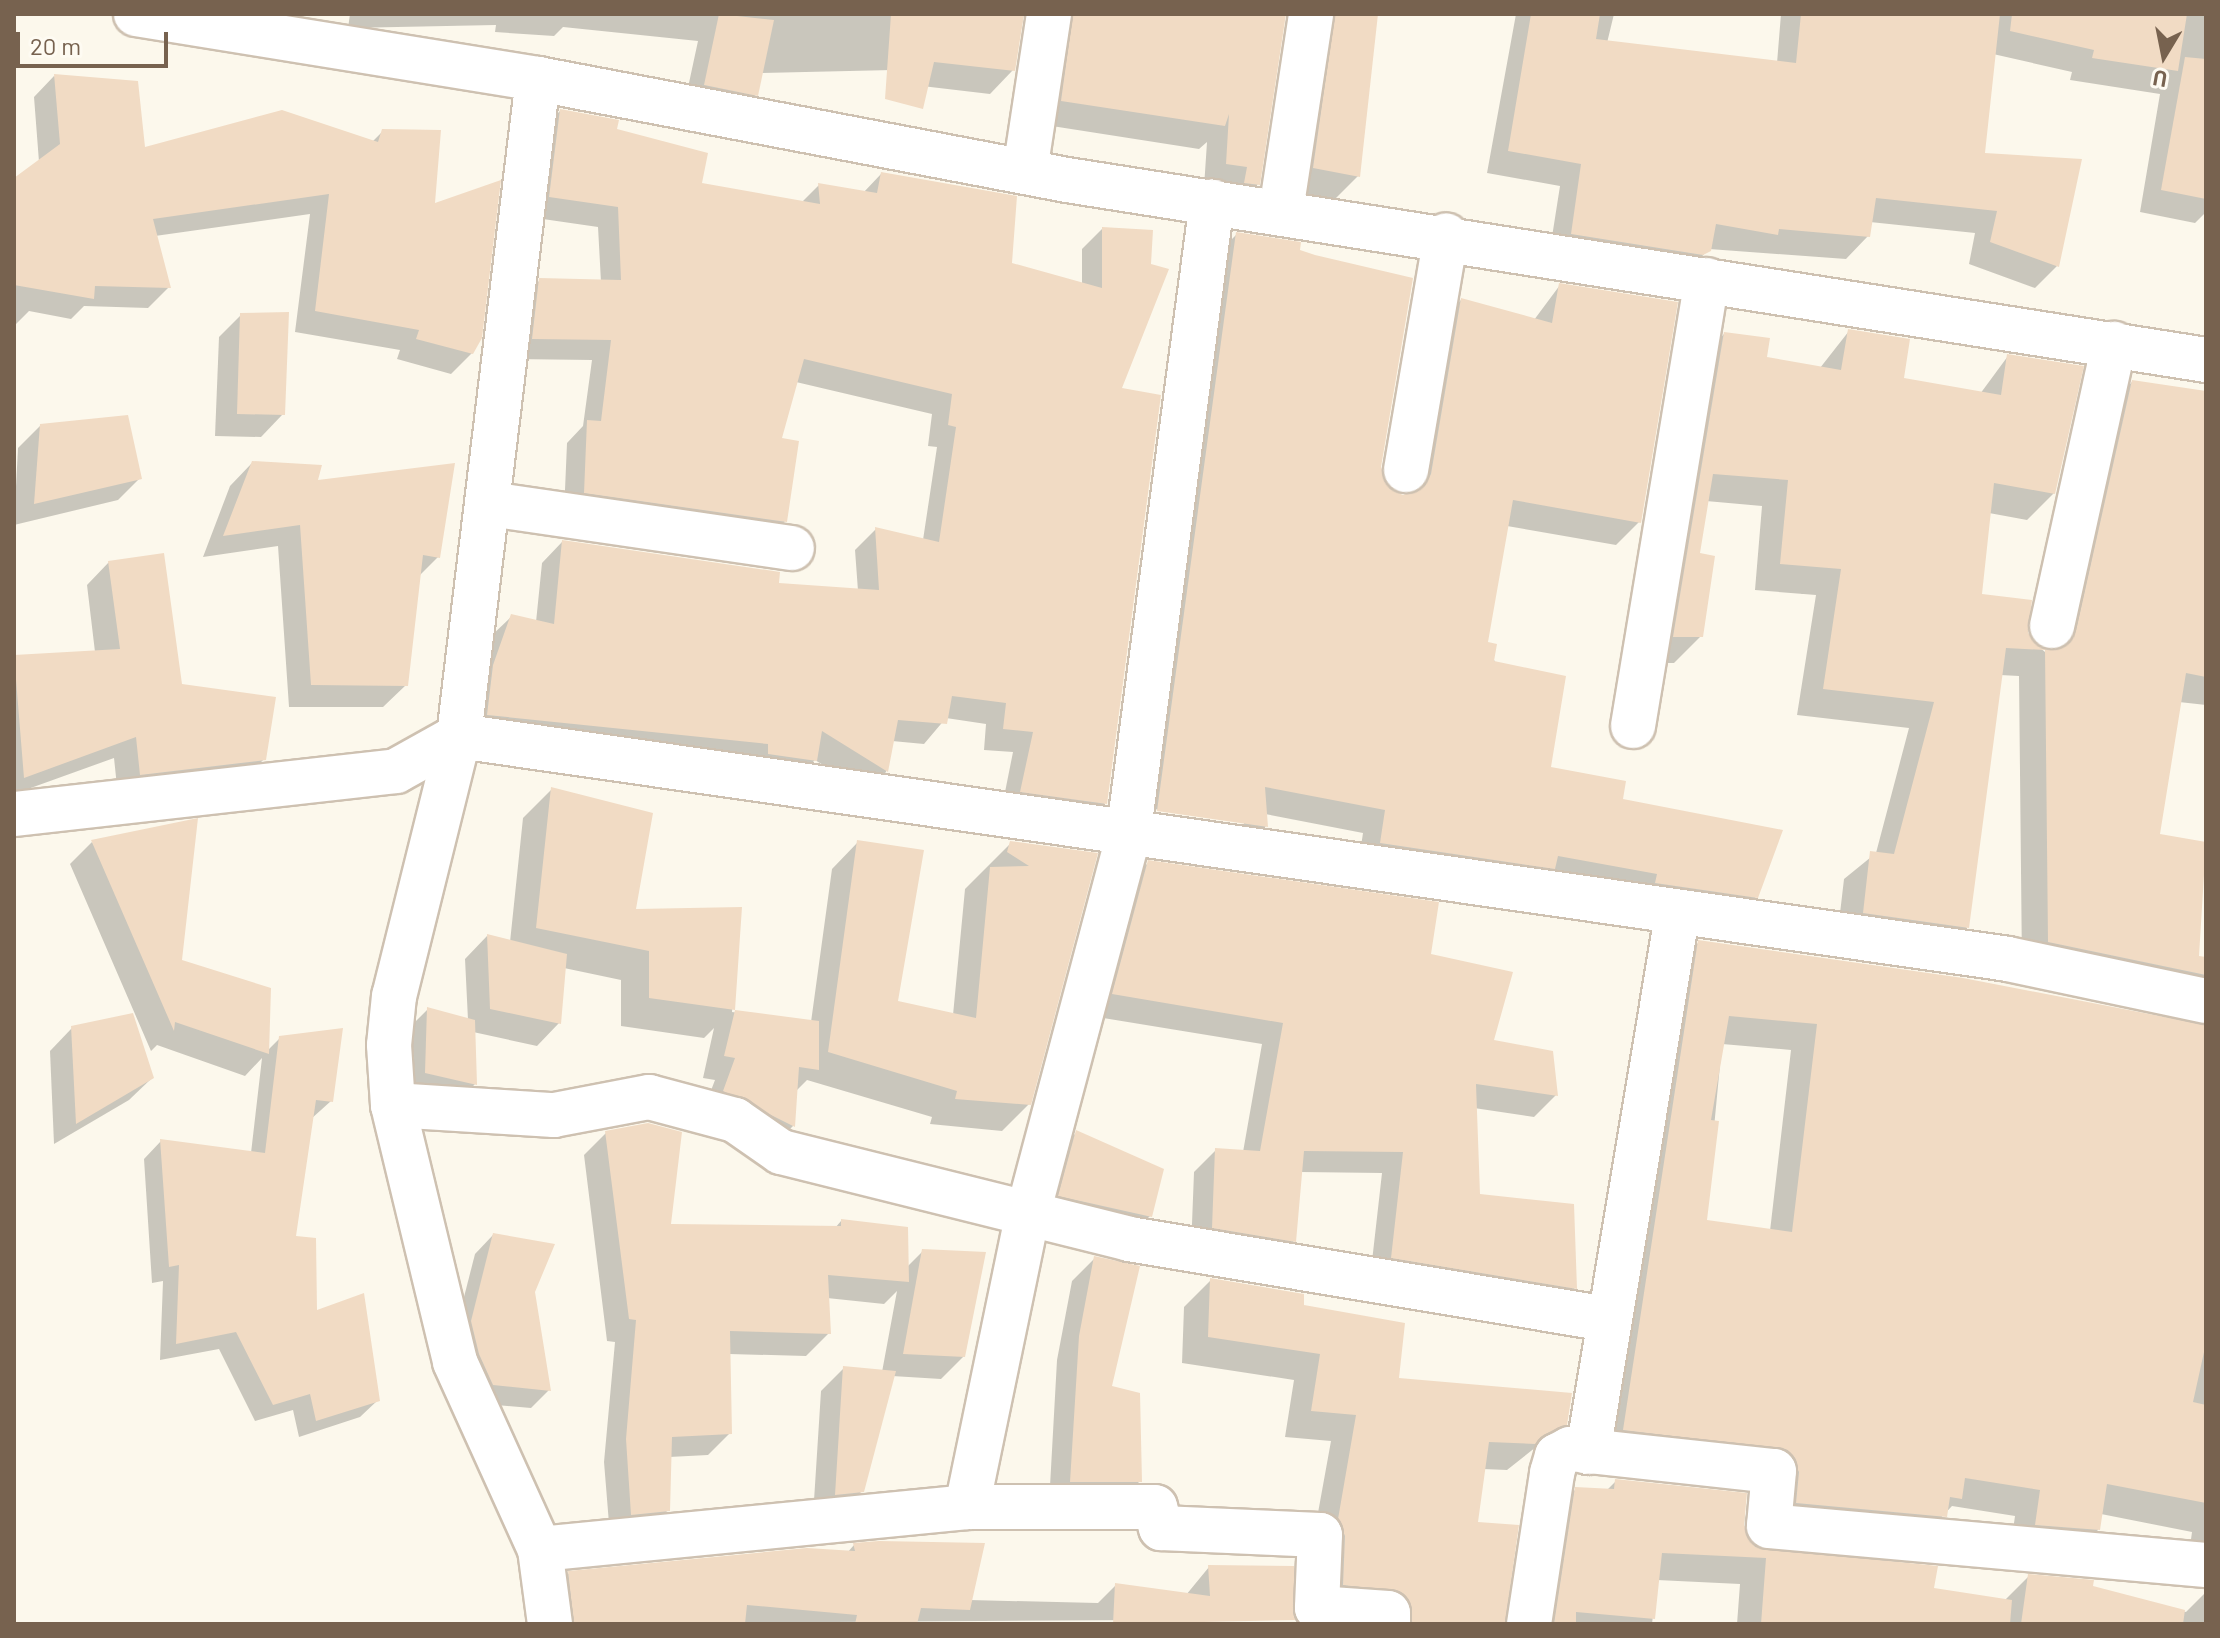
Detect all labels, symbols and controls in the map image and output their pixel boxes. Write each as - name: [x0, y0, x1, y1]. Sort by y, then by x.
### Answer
- scale bar: [20, 16, 172, 66]
- north arrow: [2124, 16, 2204, 96]
- text: 20 m: [30, 31, 81, 60]
- text: U: [2151, 66, 2169, 94]

